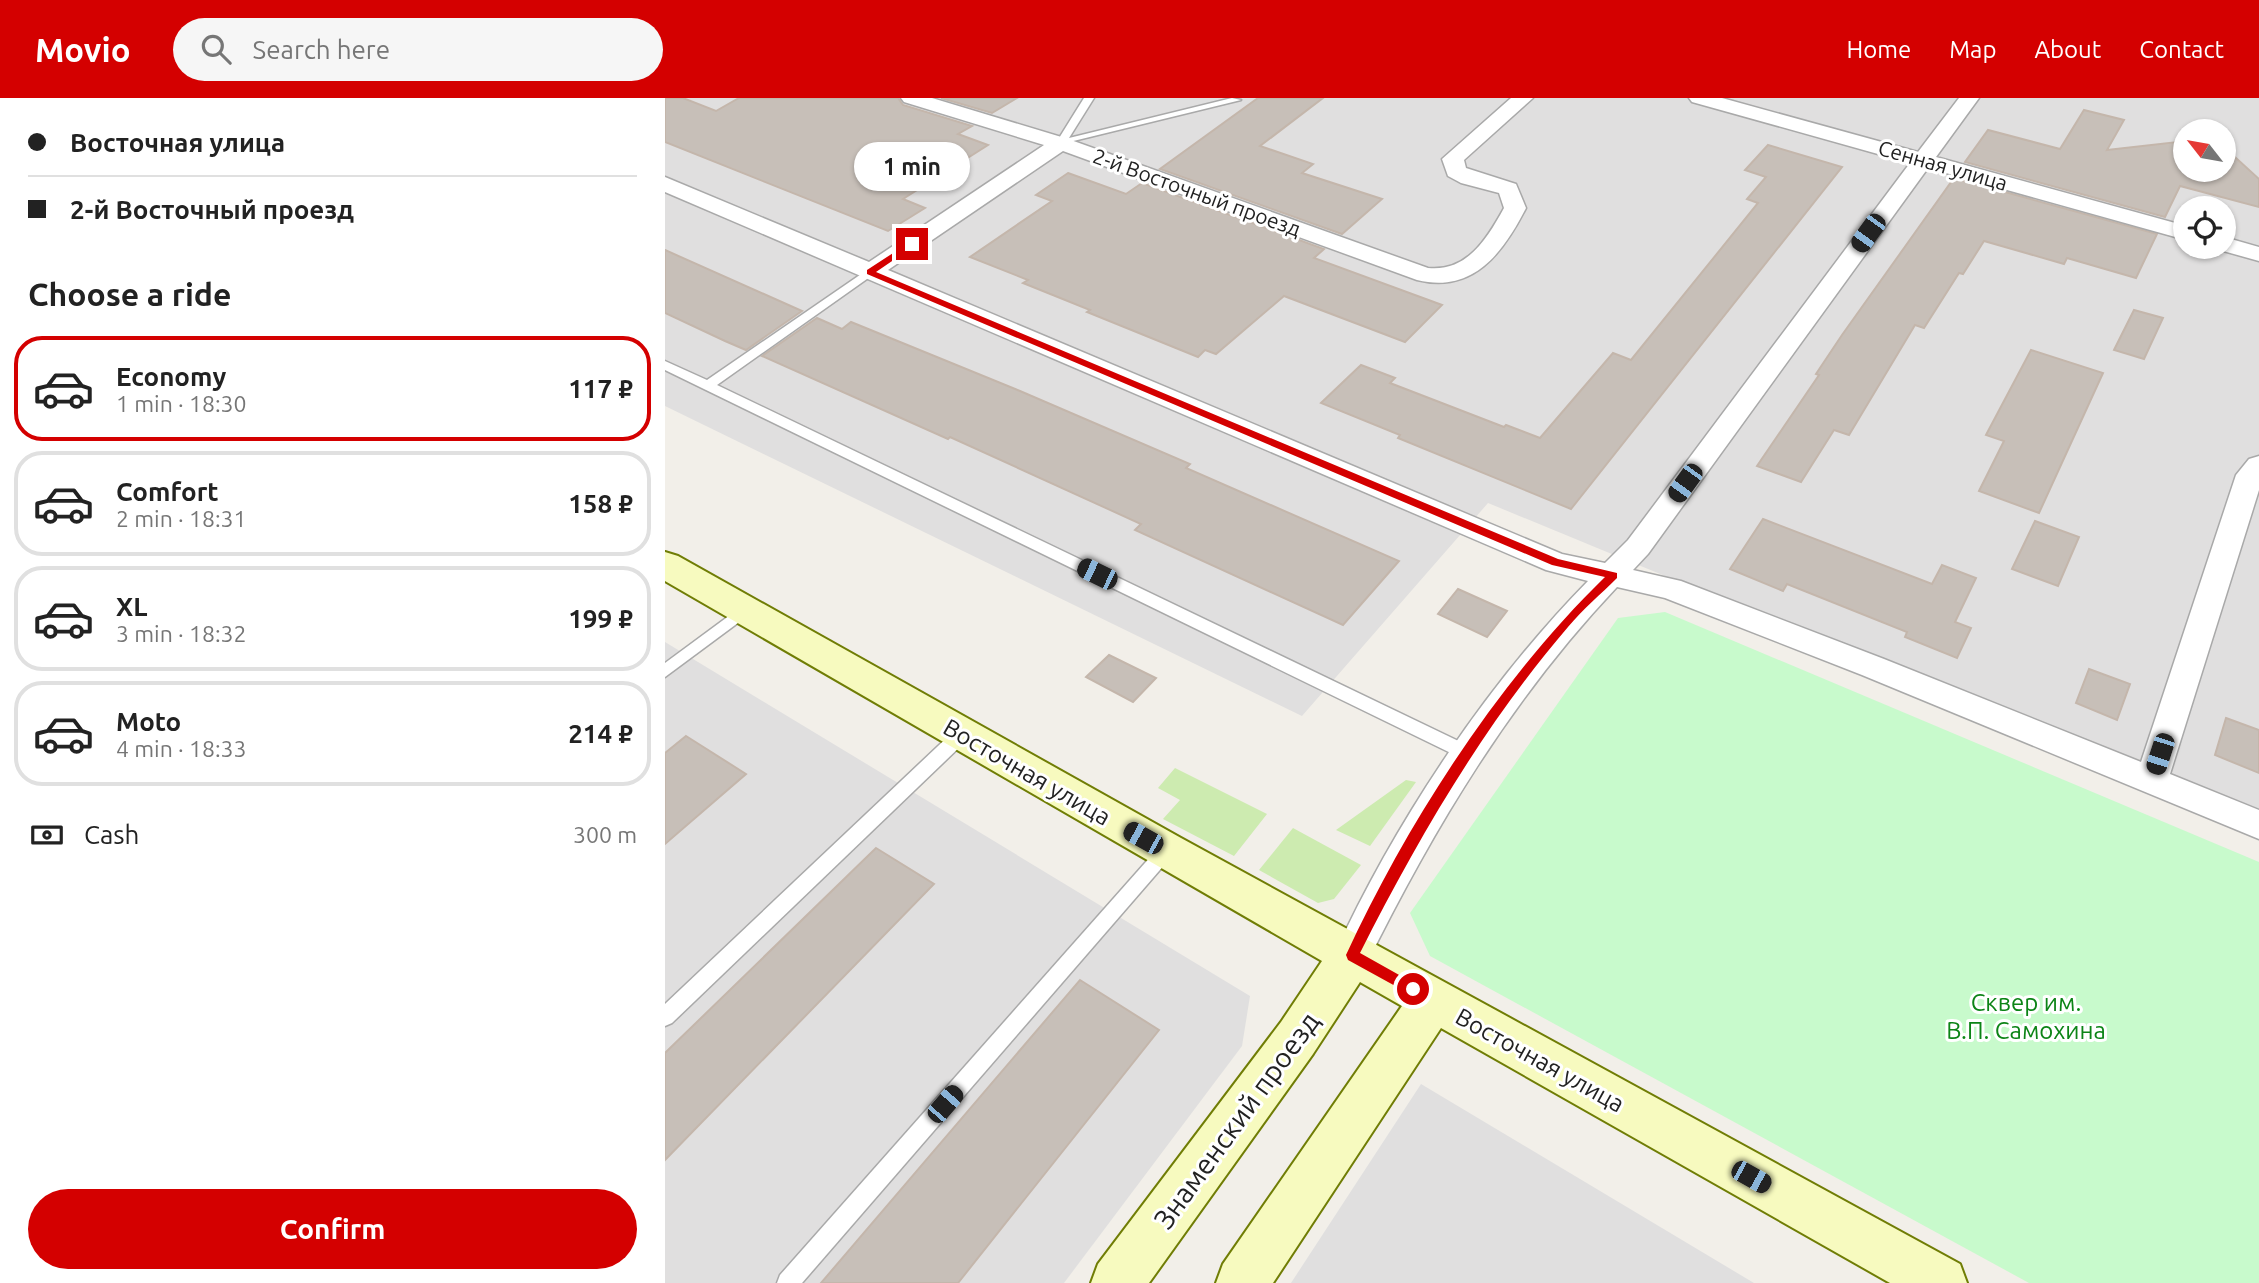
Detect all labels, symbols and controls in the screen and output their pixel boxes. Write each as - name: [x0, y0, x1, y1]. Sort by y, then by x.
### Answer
- search box: [173, 18, 663, 81]
- icon: search: [197, 30, 235, 68]
- text: Movio: [35, 31, 131, 68]
- text: Search here: [253, 35, 390, 64]
- text: Home: [1846, 36, 1911, 63]
- text: Map: [1949, 36, 1996, 63]
- text: About: [2034, 36, 2101, 63]
- text: Contact: [2139, 36, 2224, 63]
- north arrow: [2173, 119, 2237, 182]
- map controls: [2173, 119, 2236, 259]
- text: Восточная улица: [70, 128, 285, 157]
- street label: Сенная улица: [1876, 135, 2010, 195]
- callout: 1 min: [854, 142, 970, 192]
- street label: 2-й Восточный проезд: [1090, 143, 1304, 241]
- text: 1 min: [883, 154, 941, 179]
- text: 2-й Восточный проезд: [70, 195, 354, 224]
- button: locate: [2173, 196, 2236, 259]
- car: [1848, 210, 1889, 256]
- route end: [896, 228, 928, 260]
- text: Choose a ride: [28, 276, 231, 312]
- icon: car: [32, 357, 95, 420]
- text: Economy: [116, 362, 226, 391]
- text: 117 ₽: [568, 374, 633, 403]
- text: 1 min · 18:30: [116, 391, 247, 416]
- car: [1665, 460, 1706, 506]
- icon: car: [32, 472, 95, 535]
- text: Comfort: [116, 477, 219, 506]
- text: 158 ₽: [568, 489, 633, 518]
- text: 2 min · 18:31: [116, 506, 247, 531]
- car: [1074, 555, 1121, 593]
- icon: car: [32, 587, 95, 650]
- text: XL: [116, 592, 147, 621]
- text: 199 ₽: [568, 604, 633, 633]
- text: 3 min · 18:32: [116, 621, 247, 646]
- icon: car: [32, 702, 95, 765]
- text: Moto: [116, 707, 181, 736]
- street label: Восточная улица: [939, 713, 1115, 831]
- text: 214 ₽: [568, 719, 633, 748]
- car: [2144, 731, 2177, 777]
- text: 4 min · 18:33: [116, 736, 247, 761]
- icon: cash: [28, 816, 66, 854]
- car: [1120, 819, 1167, 857]
- text: Cash: [84, 820, 139, 849]
- text: 300 m: [573, 822, 637, 847]
- route start: [1397, 973, 1429, 1005]
- park label: Сквер им. В.П. Самохина: [1946, 989, 2106, 1044]
- street label: Восточная улица: [1451, 1003, 1629, 1117]
- street label: Знаменский проезд: [1147, 1006, 1325, 1234]
- car: [924, 1081, 967, 1127]
- car: [1728, 1158, 1775, 1196]
- button: Confirm: [28, 1189, 637, 1269]

